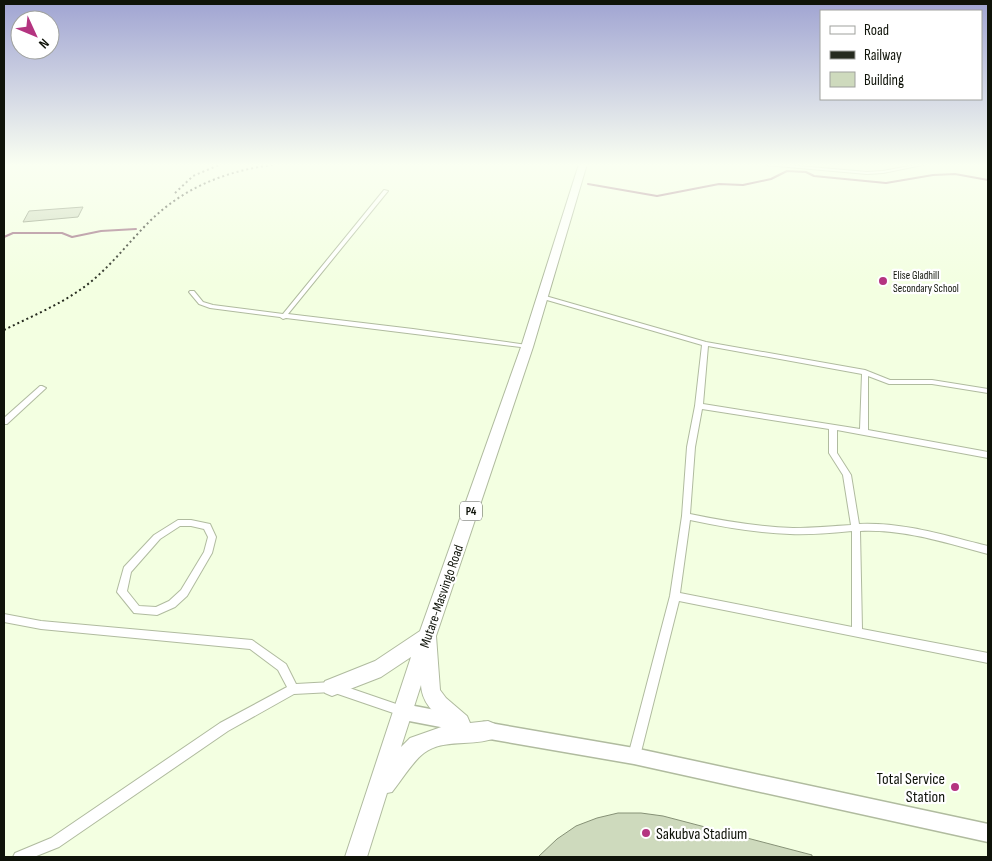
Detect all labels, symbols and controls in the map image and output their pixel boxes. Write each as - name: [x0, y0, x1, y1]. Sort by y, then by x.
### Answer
- north arrow: [10, 10, 60, 60]
- legend: [820, 10, 982, 100]
- text: Road: [864, 21, 889, 40]
- text: N: [35, 35, 53, 52]
- text: Railway: [864, 46, 902, 65]
- text: Building: [864, 71, 904, 90]
- place label: Elise Gladhill Secondary School: [893, 269, 959, 295]
- marker: Elise Gladhill Secondary School: [877, 275, 889, 287]
- road number: P4: [460, 502, 482, 520]
- street label: Mutare-Masvingo Road: [416, 542, 467, 650]
- place label: Total Service Station: [877, 770, 945, 807]
- marker: Total Service Station: [949, 781, 961, 793]
- place label: Sakubva Stadium: [656, 825, 747, 844]
- marker: Sakubva Stadium: [640, 827, 652, 839]

